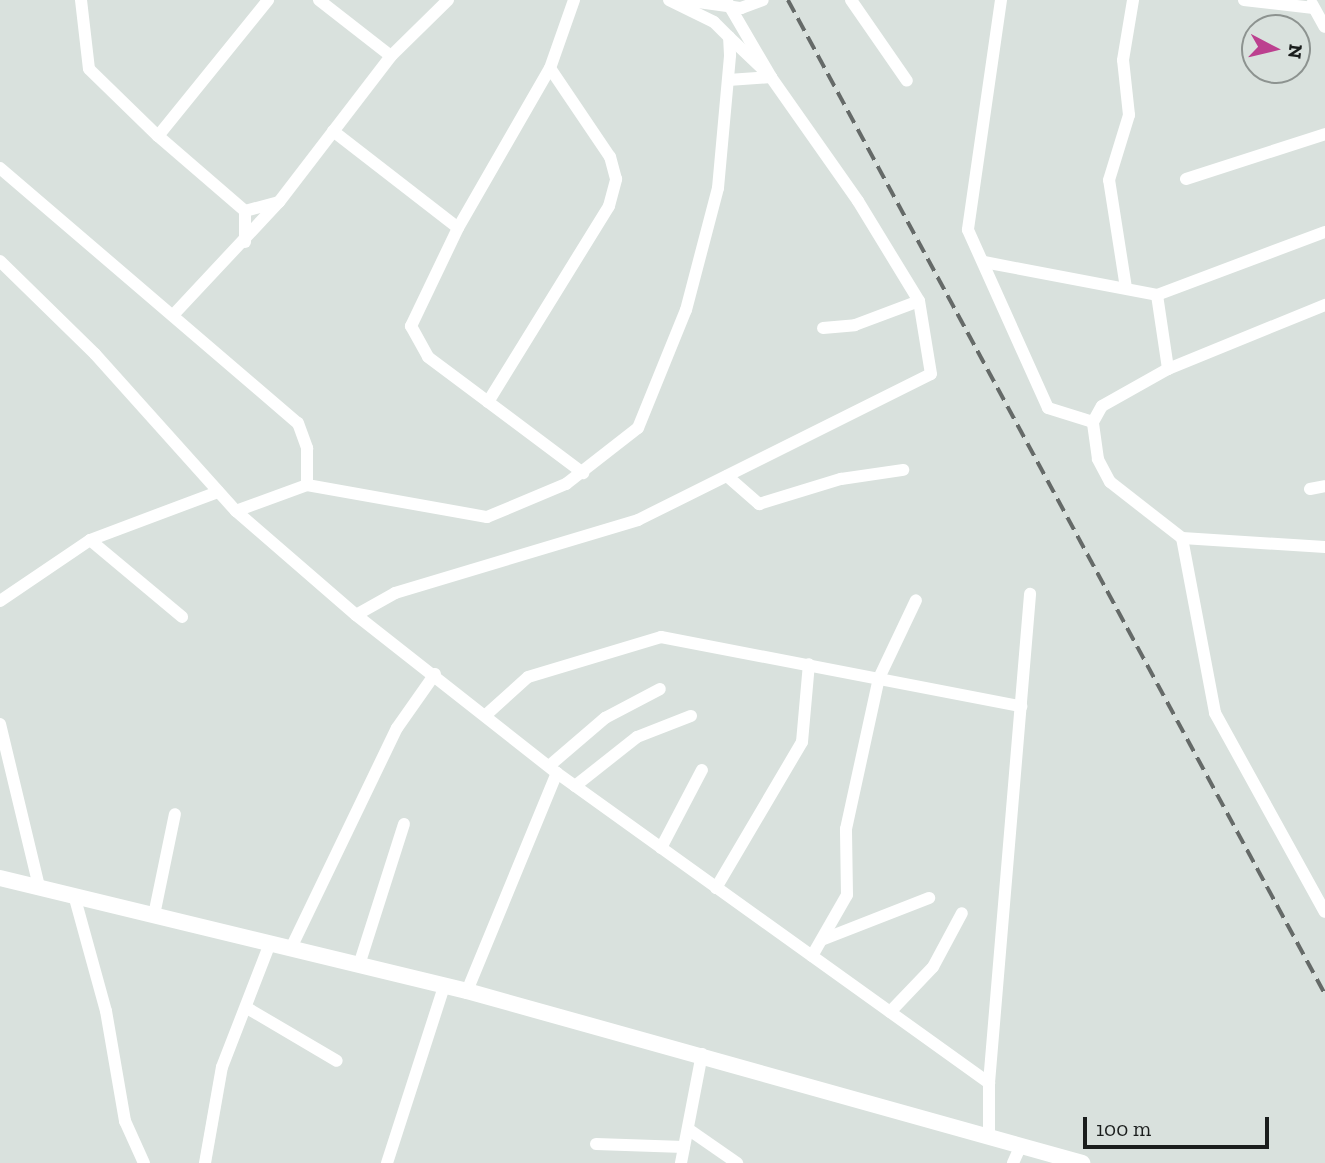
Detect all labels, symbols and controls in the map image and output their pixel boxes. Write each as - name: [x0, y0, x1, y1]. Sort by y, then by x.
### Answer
- north arrow: [1241, 14, 1311, 84]
- text: N: [1283, 43, 1308, 60]
- scale bar: [1087, 1104, 1272, 1148]
- text: 100 m: [1096, 1116, 1151, 1141]

